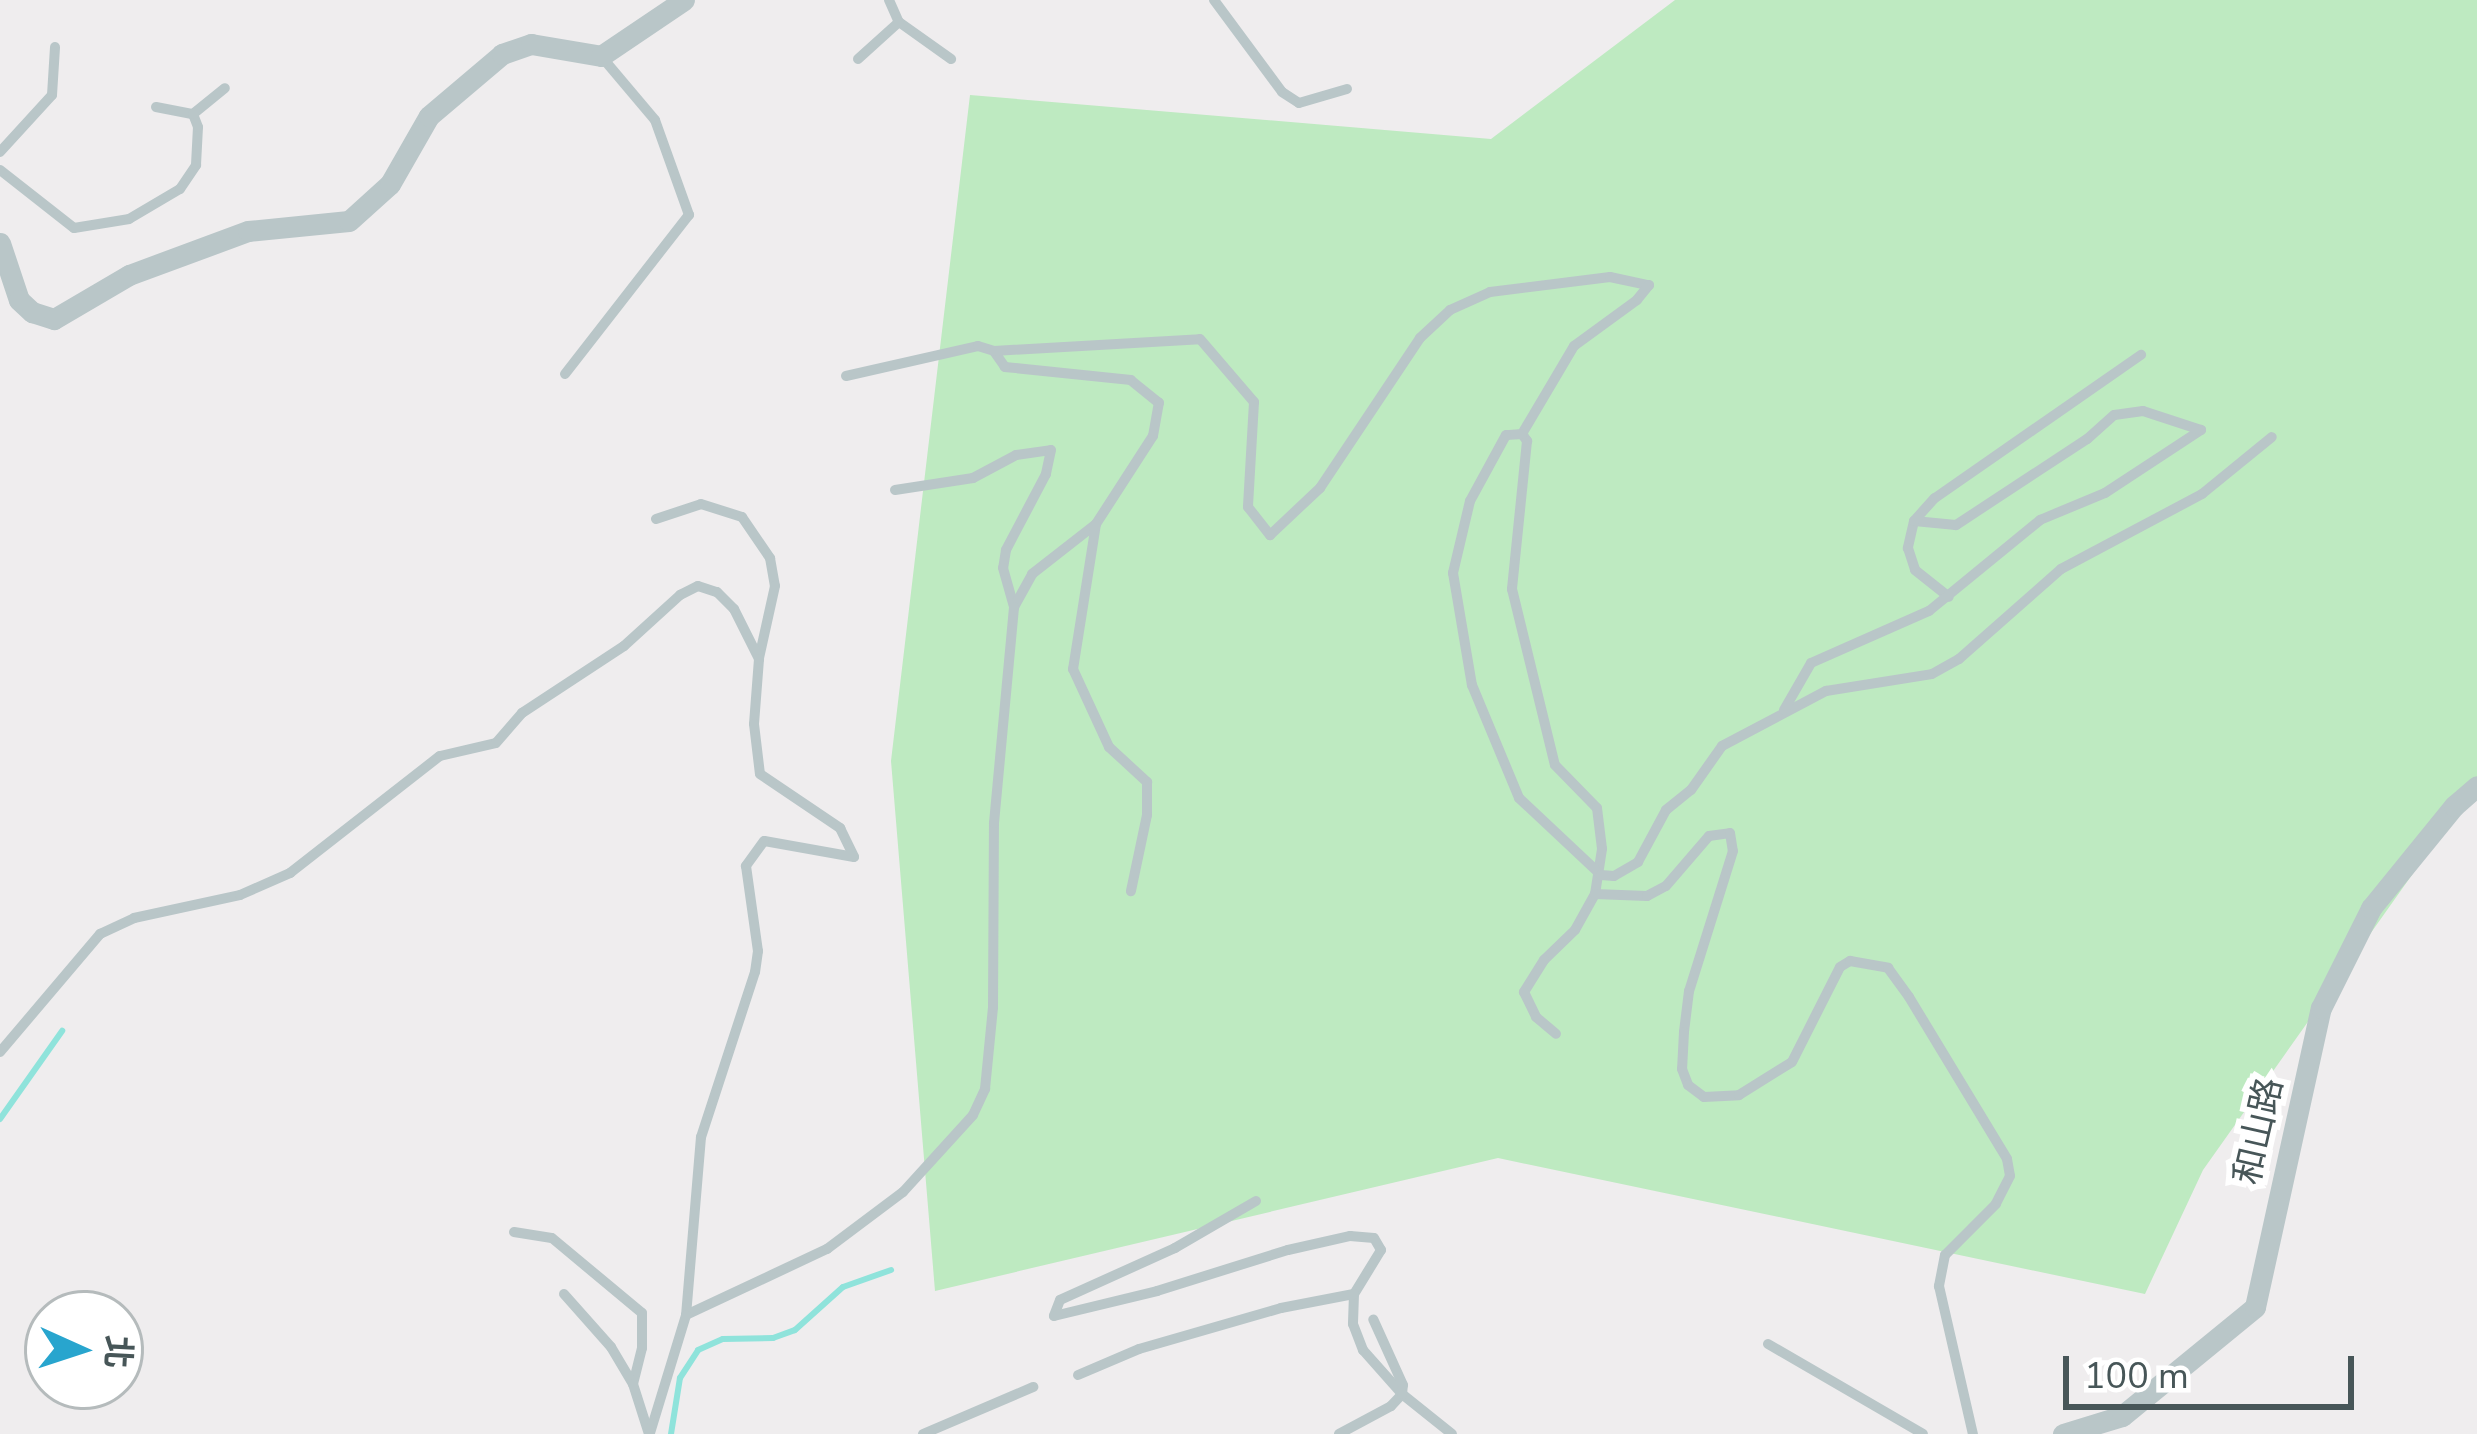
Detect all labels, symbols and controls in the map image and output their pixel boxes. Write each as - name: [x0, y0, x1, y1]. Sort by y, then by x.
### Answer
- street label: 和山路: [2226, 1074, 2292, 1188]
- north arrow: [24, 1290, 144, 1410]
- scale bar: [2069, 1332, 2360, 1406]
- text: 北: [94, 1334, 141, 1369]
- text: 100 m: [2084, 1352, 2189, 1401]

